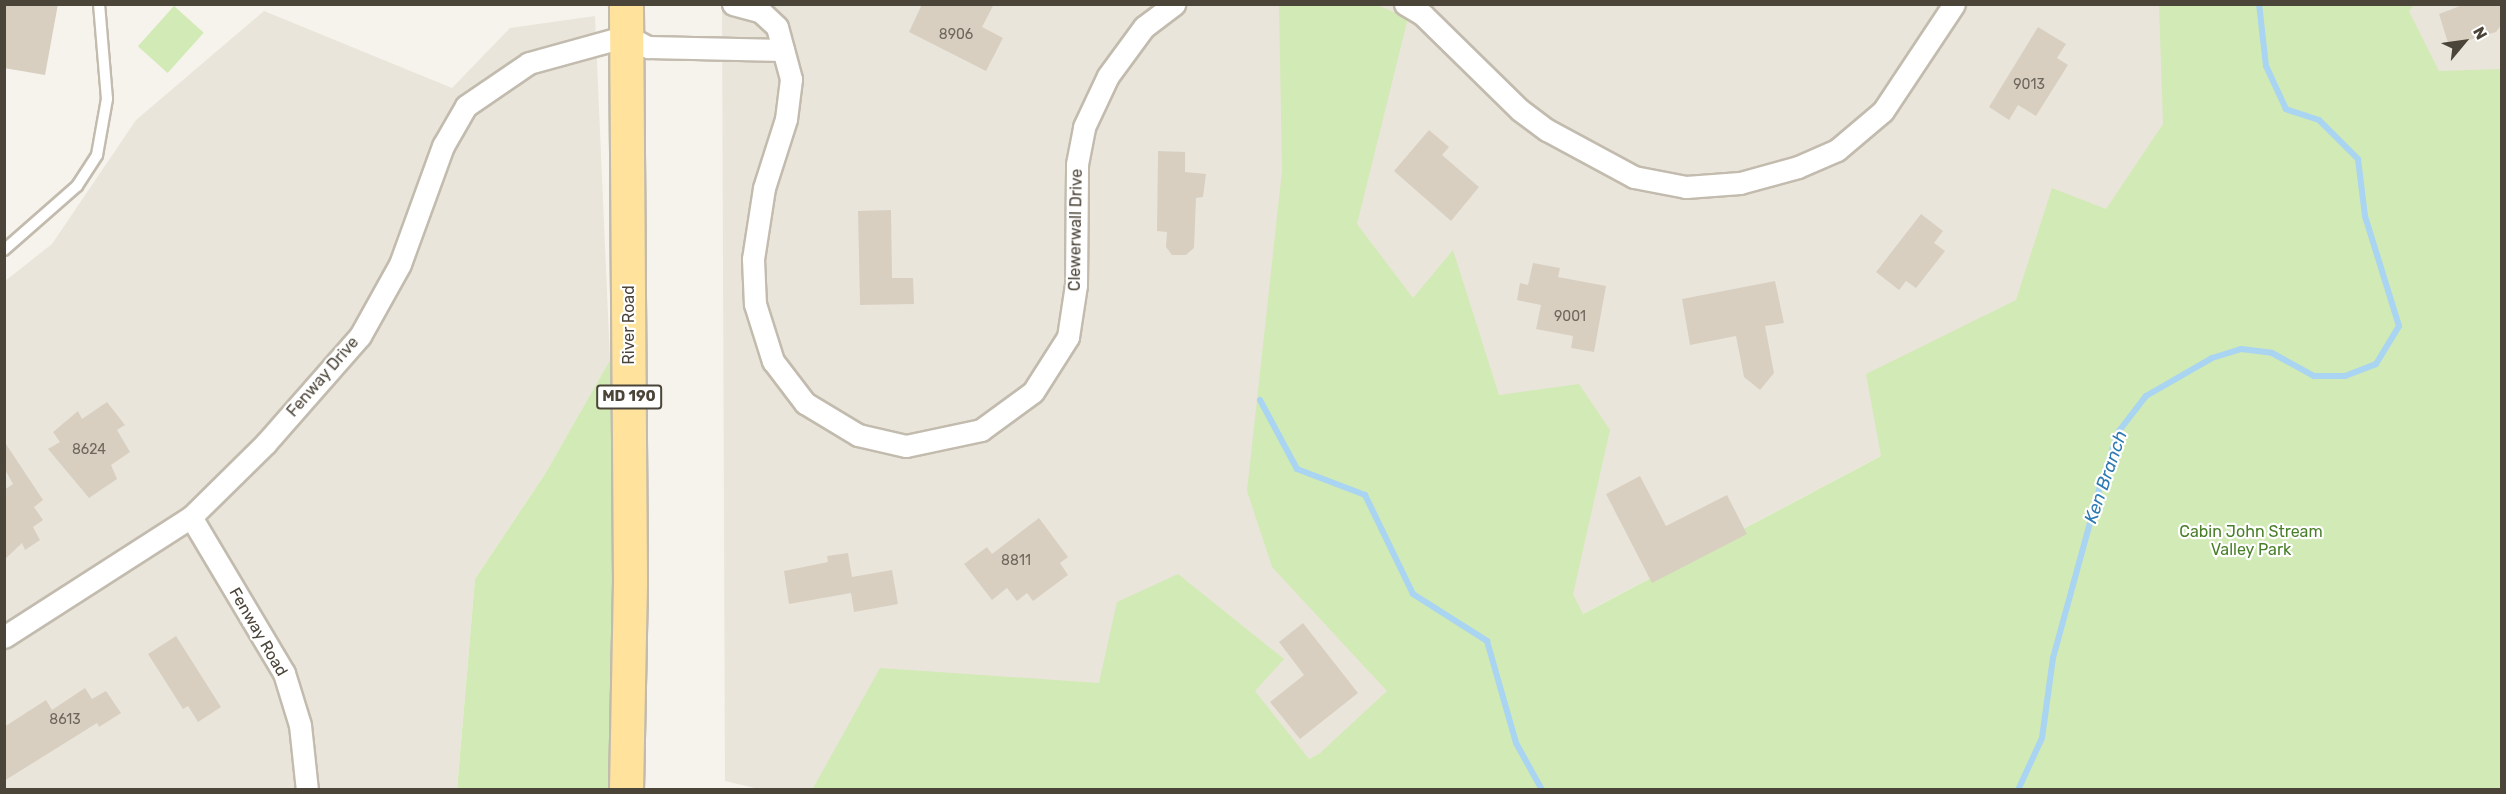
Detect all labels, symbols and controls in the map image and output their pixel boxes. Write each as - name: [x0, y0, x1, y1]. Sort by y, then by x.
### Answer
- north arrow: [2434, 12, 2494, 72]
- text: N: [2469, 23, 2491, 43]
- house number: 8906: [939, 27, 973, 43]
- house number: 9013: [2013, 77, 2045, 93]
- street label: Clewerwall Drive: [1065, 169, 1087, 291]
- street label: River Road: [619, 285, 639, 365]
- house number: 9001: [1554, 309, 1586, 325]
- street label: Fenway Drive: [283, 333, 363, 421]
- road number: MD 190: [596, 385, 662, 409]
- water label: Ken Branch: [2080, 428, 2132, 526]
- house number: 8624: [72, 442, 106, 458]
- park label: Cabin John Stream Valley Park: [2179, 522, 2323, 560]
- house number: 8811: [1001, 553, 1031, 569]
- street label: Fenway Road: [225, 584, 291, 680]
- house number: 8613: [49, 712, 81, 728]

